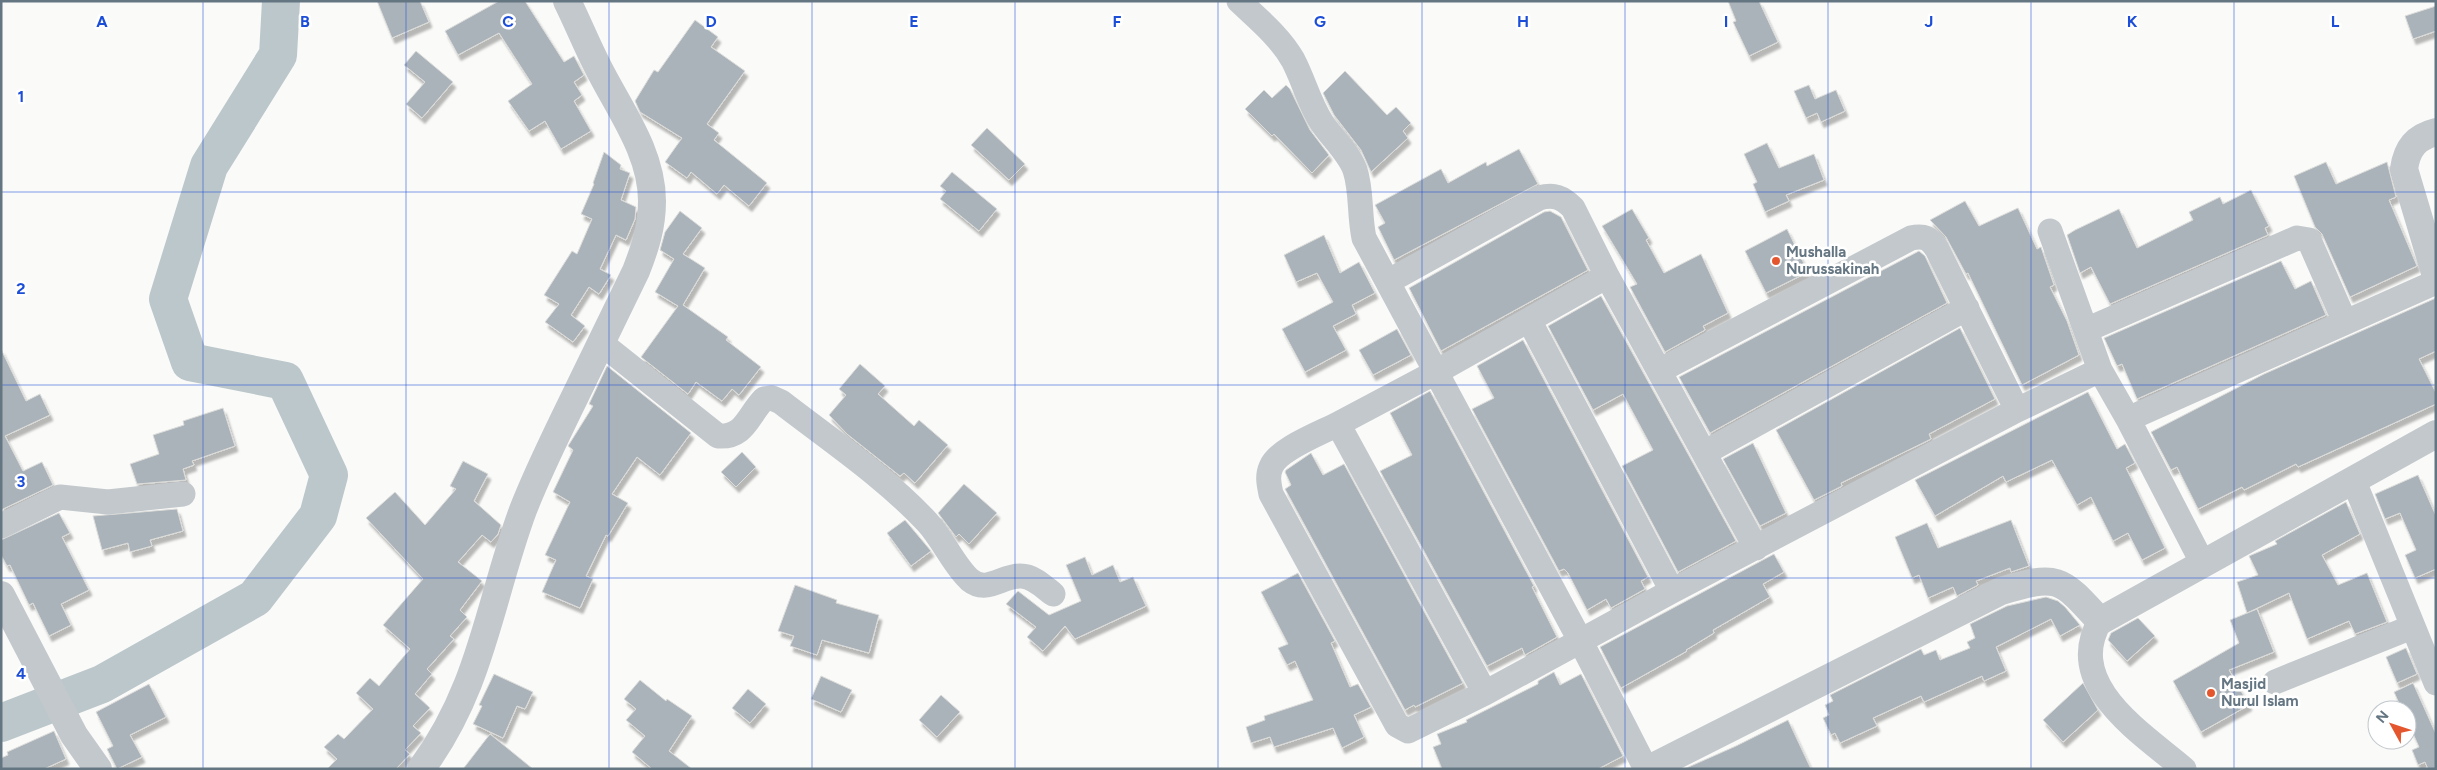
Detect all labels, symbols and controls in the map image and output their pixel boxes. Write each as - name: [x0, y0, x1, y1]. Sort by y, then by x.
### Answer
- text: A: [96, 12, 108, 31]
- text: B: [300, 12, 310, 31]
- text: C: [502, 12, 514, 31]
- text: D: [705, 12, 717, 31]
- text: E: [909, 12, 919, 31]
- text: F: [1113, 12, 1122, 31]
- text: G: [1314, 12, 1326, 31]
- text: H: [1517, 12, 1529, 31]
- text: I: [1724, 12, 1728, 31]
- text: J: [1925, 12, 1933, 31]
- text: K: [2127, 12, 2138, 31]
- text: L: [2331, 12, 2340, 31]
- text: 1: [18, 87, 24, 106]
- place label: Mushalla Nurussakinah: [1786, 243, 1879, 278]
- marker: Mushalla Nurussakinah: [1770, 255, 1782, 267]
- text: 2: [16, 279, 26, 298]
- text: 3: [17, 472, 26, 491]
- text: 4: [16, 664, 26, 683]
- place label: Masjid Nurul Islam: [2221, 675, 2299, 710]
- marker: Masjid Nurul Islam: [2205, 687, 2217, 699]
- north arrow: [2367, 700, 2417, 750]
- text: N: [2372, 707, 2392, 727]

